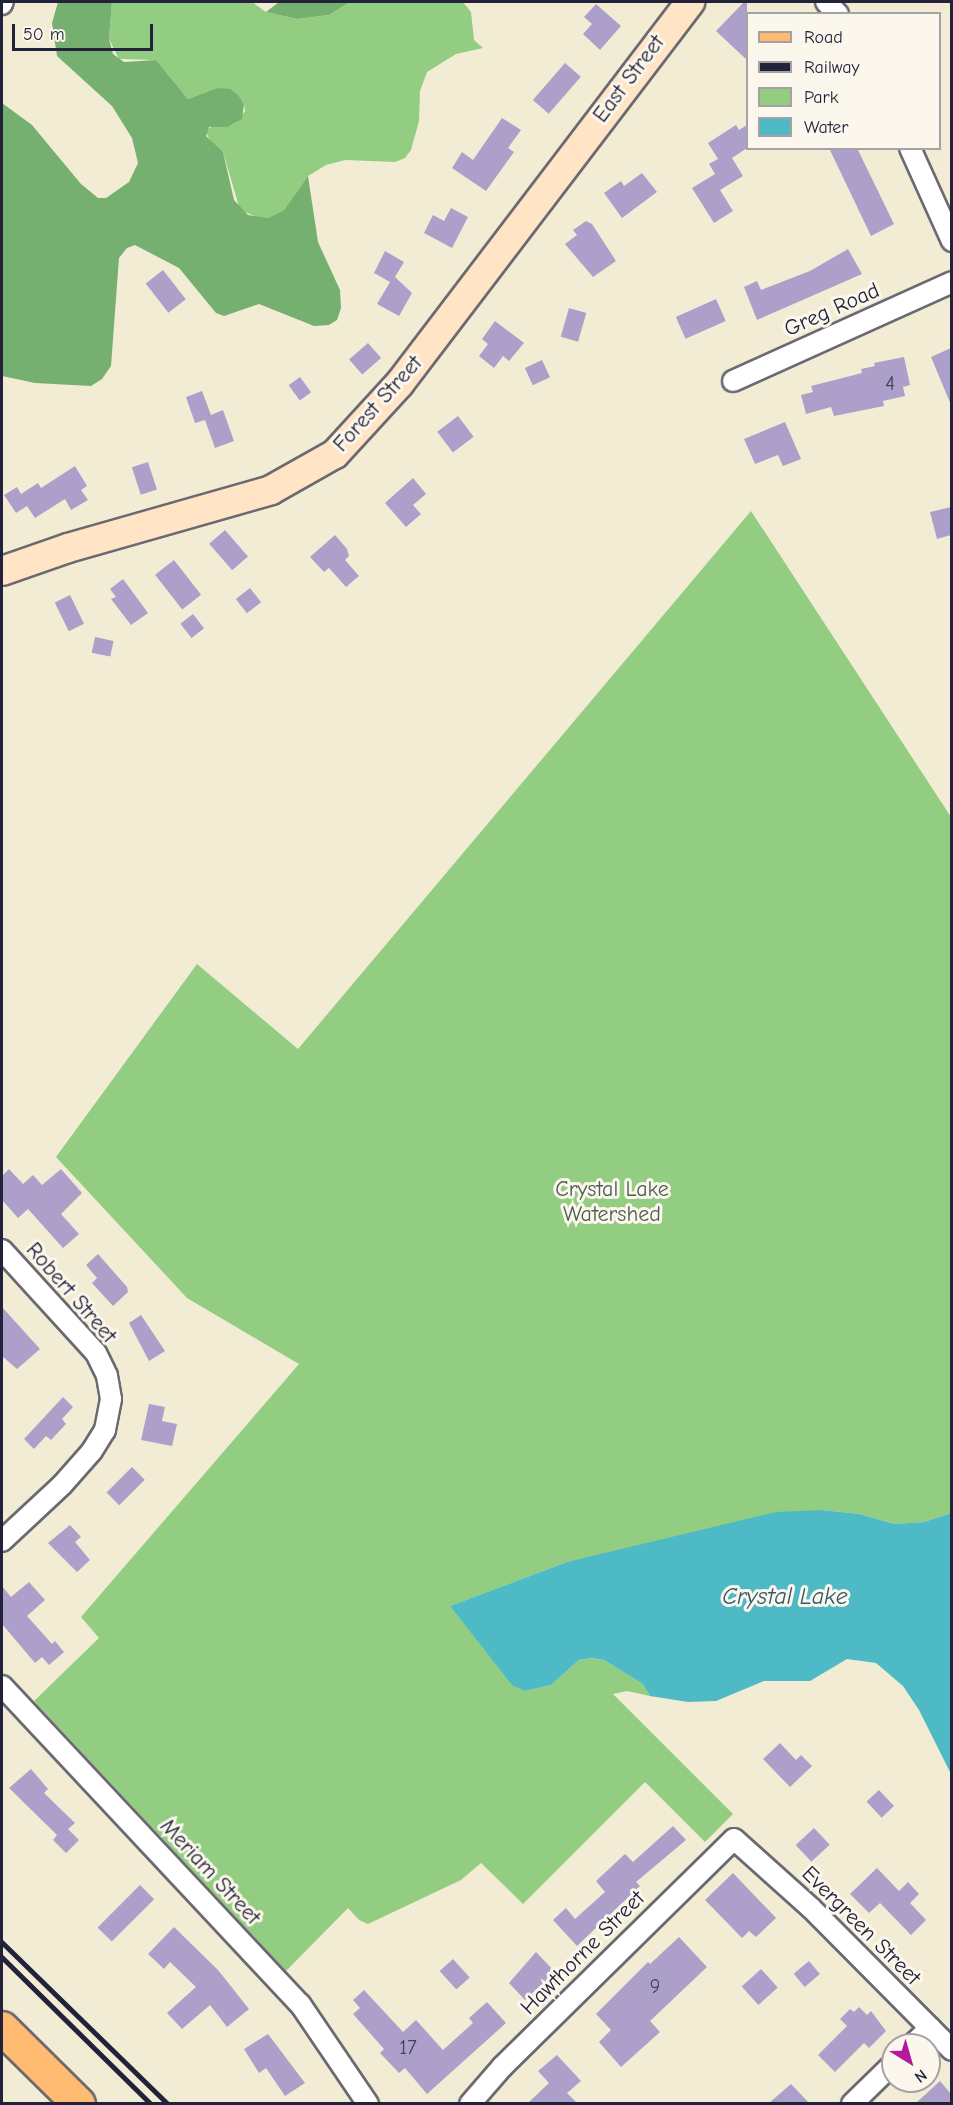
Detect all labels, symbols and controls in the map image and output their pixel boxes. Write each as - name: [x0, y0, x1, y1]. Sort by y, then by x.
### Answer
- scale bar: [15, 12, 156, 50]
- legend: [746, 12, 941, 150]
- text: 50 m: [23, 24, 65, 45]
- text: Road: [804, 27, 843, 48]
- street label: East Street: [588, 30, 670, 128]
- text: Railway: [804, 57, 860, 78]
- text: Park: [804, 87, 838, 108]
- text: Water: [804, 117, 848, 138]
- street label: Greg Road: [780, 277, 884, 343]
- street label: Forest Street: [328, 350, 428, 458]
- house number: 4: [885, 371, 895, 395]
- park label: Crystal Lake Watershed: [555, 1176, 669, 1228]
- street label: Robert Street: [20, 1237, 122, 1349]
- water label: Crystal Lake: [722, 1583, 848, 1611]
- street label: Meriam Street: [154, 1814, 266, 1930]
- street label: Evergreen Street: [796, 1861, 926, 1991]
- street label: Hawthorne Street: [516, 1886, 650, 2020]
- house number: 9: [650, 1974, 660, 1998]
- north arrow: [881, 2033, 941, 2093]
- house number: 17: [399, 2035, 417, 2059]
- text: N: [911, 2065, 930, 2086]

